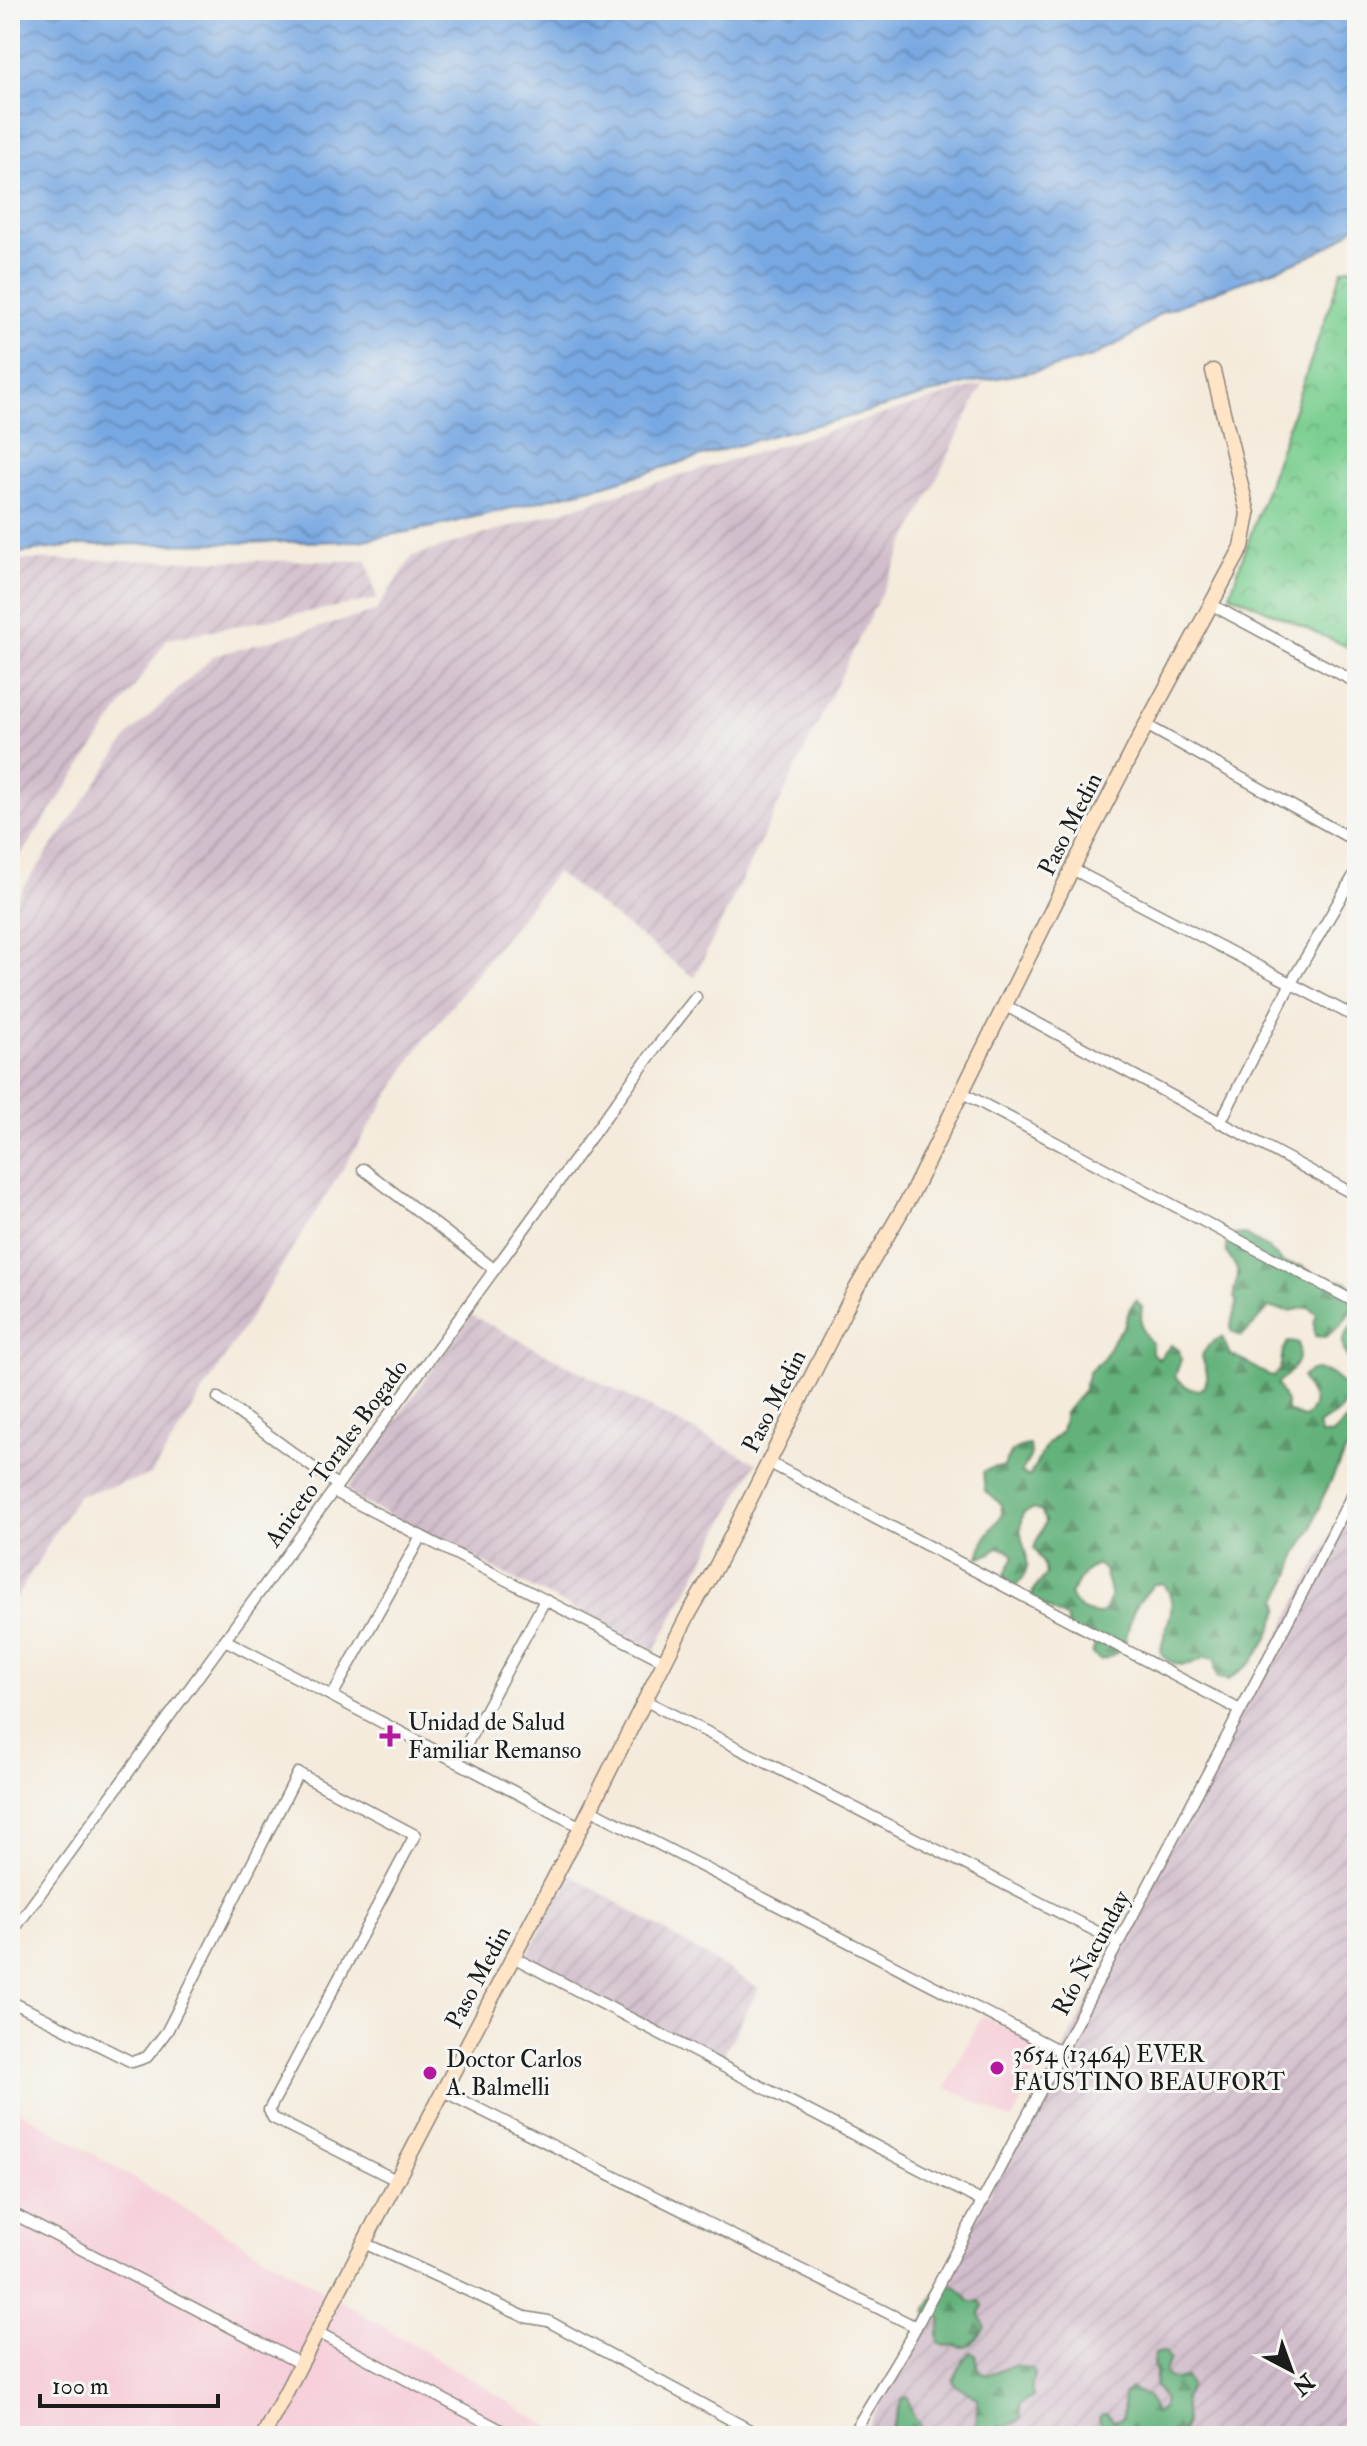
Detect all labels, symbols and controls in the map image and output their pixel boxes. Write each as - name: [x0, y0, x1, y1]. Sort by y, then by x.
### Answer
- street label: Paso Medin: [1031, 767, 1110, 881]
- street label: Paso Medin: [735, 1344, 814, 1458]
- street label: Aniceto Torales Bogado: [257, 1353, 415, 1554]
- place label: Unidad de Salud Familiar Remanso: [408, 1707, 581, 1766]
- marker: Unidad de Salud Familiar Remanso: [379, 1725, 401, 1747]
- street label: Río Ñacunday: [1045, 1885, 1138, 2021]
- street label: Paso Medin: [439, 1921, 518, 2034]
- place label: 3654 (13464) EVER FAUSTINO BEAUFORT: [1013, 2039, 1285, 2098]
- place label: Doctor Carlos A. Balmelli: [445, 2044, 582, 2103]
- marker: 3654 (13464) EVER FAUSTINO BEAUFORT: [988, 2059, 1006, 2077]
- marker: Doctor Carlos A. Balmelli: [421, 2064, 439, 2082]
- north arrow: [1251, 2330, 1331, 2410]
- scale bar: [40, 2358, 218, 2408]
- text: N: [1287, 2367, 1321, 2402]
- text: 100 m: [52, 2371, 109, 2402]

